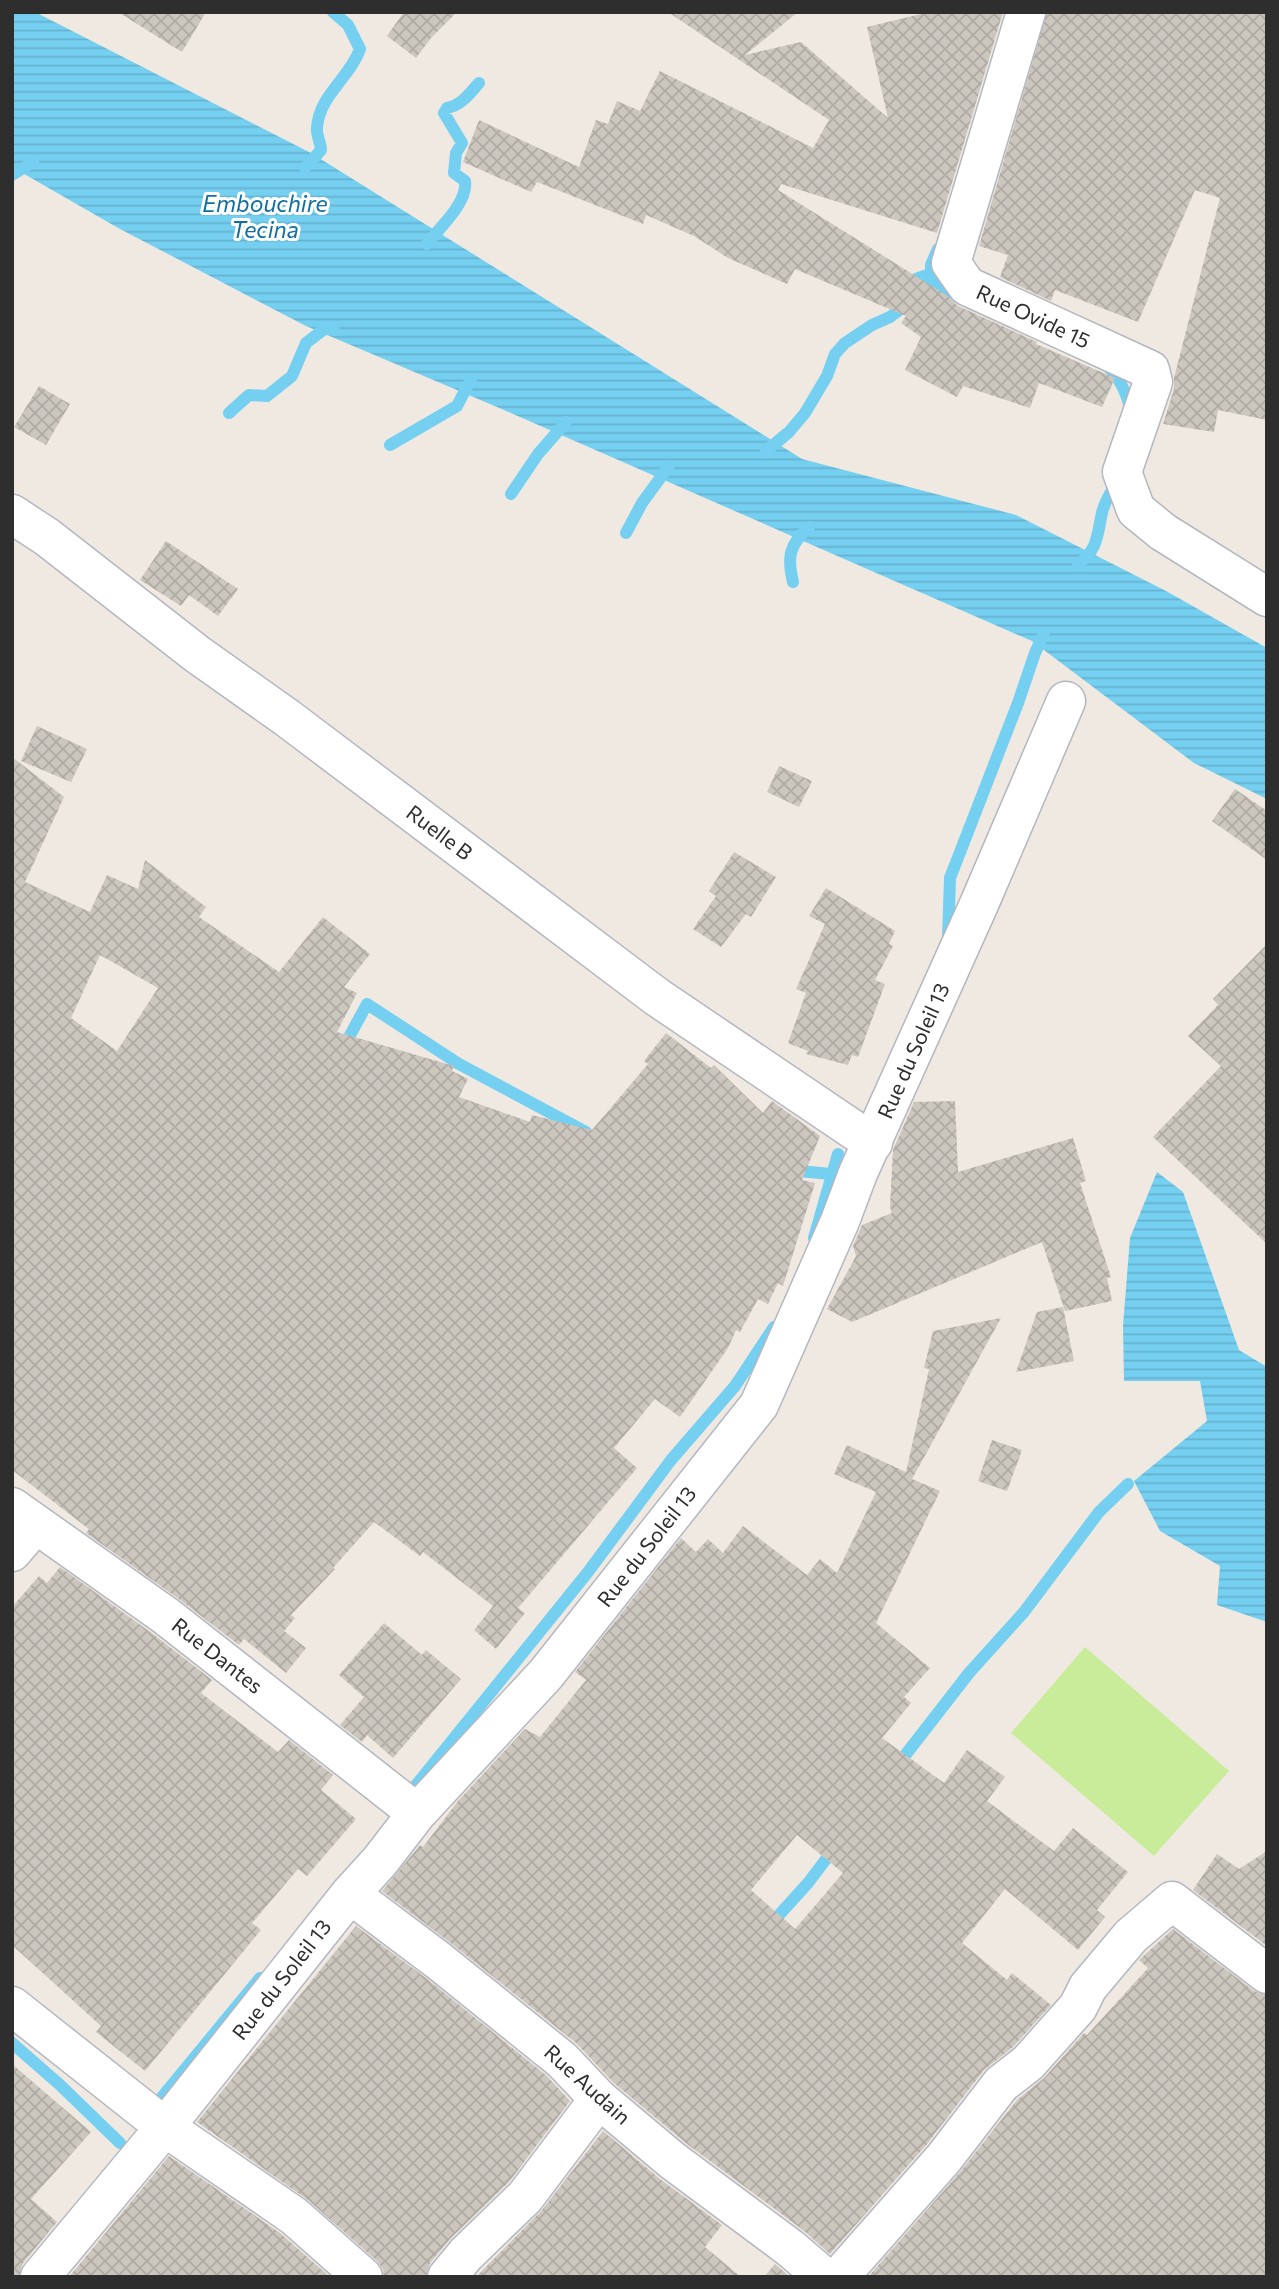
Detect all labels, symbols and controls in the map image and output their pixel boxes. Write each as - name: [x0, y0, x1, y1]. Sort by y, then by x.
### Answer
- water label: Embouchire Tecina: [202, 189, 328, 243]
- street label: Rue Ovide 15: [973, 278, 1094, 353]
- street label: Ruelle B: [402, 799, 478, 865]
- street label: Rue du Soleil 13: [872, 979, 954, 1122]
- street label: Rue du Soleil 13: [591, 1481, 701, 1611]
- street label: Rue Dantes: [168, 1612, 268, 1698]
- street label: Rue du Soleil 13: [226, 1914, 336, 2044]
- street label: Rue Audain: [540, 2039, 636, 2129]

